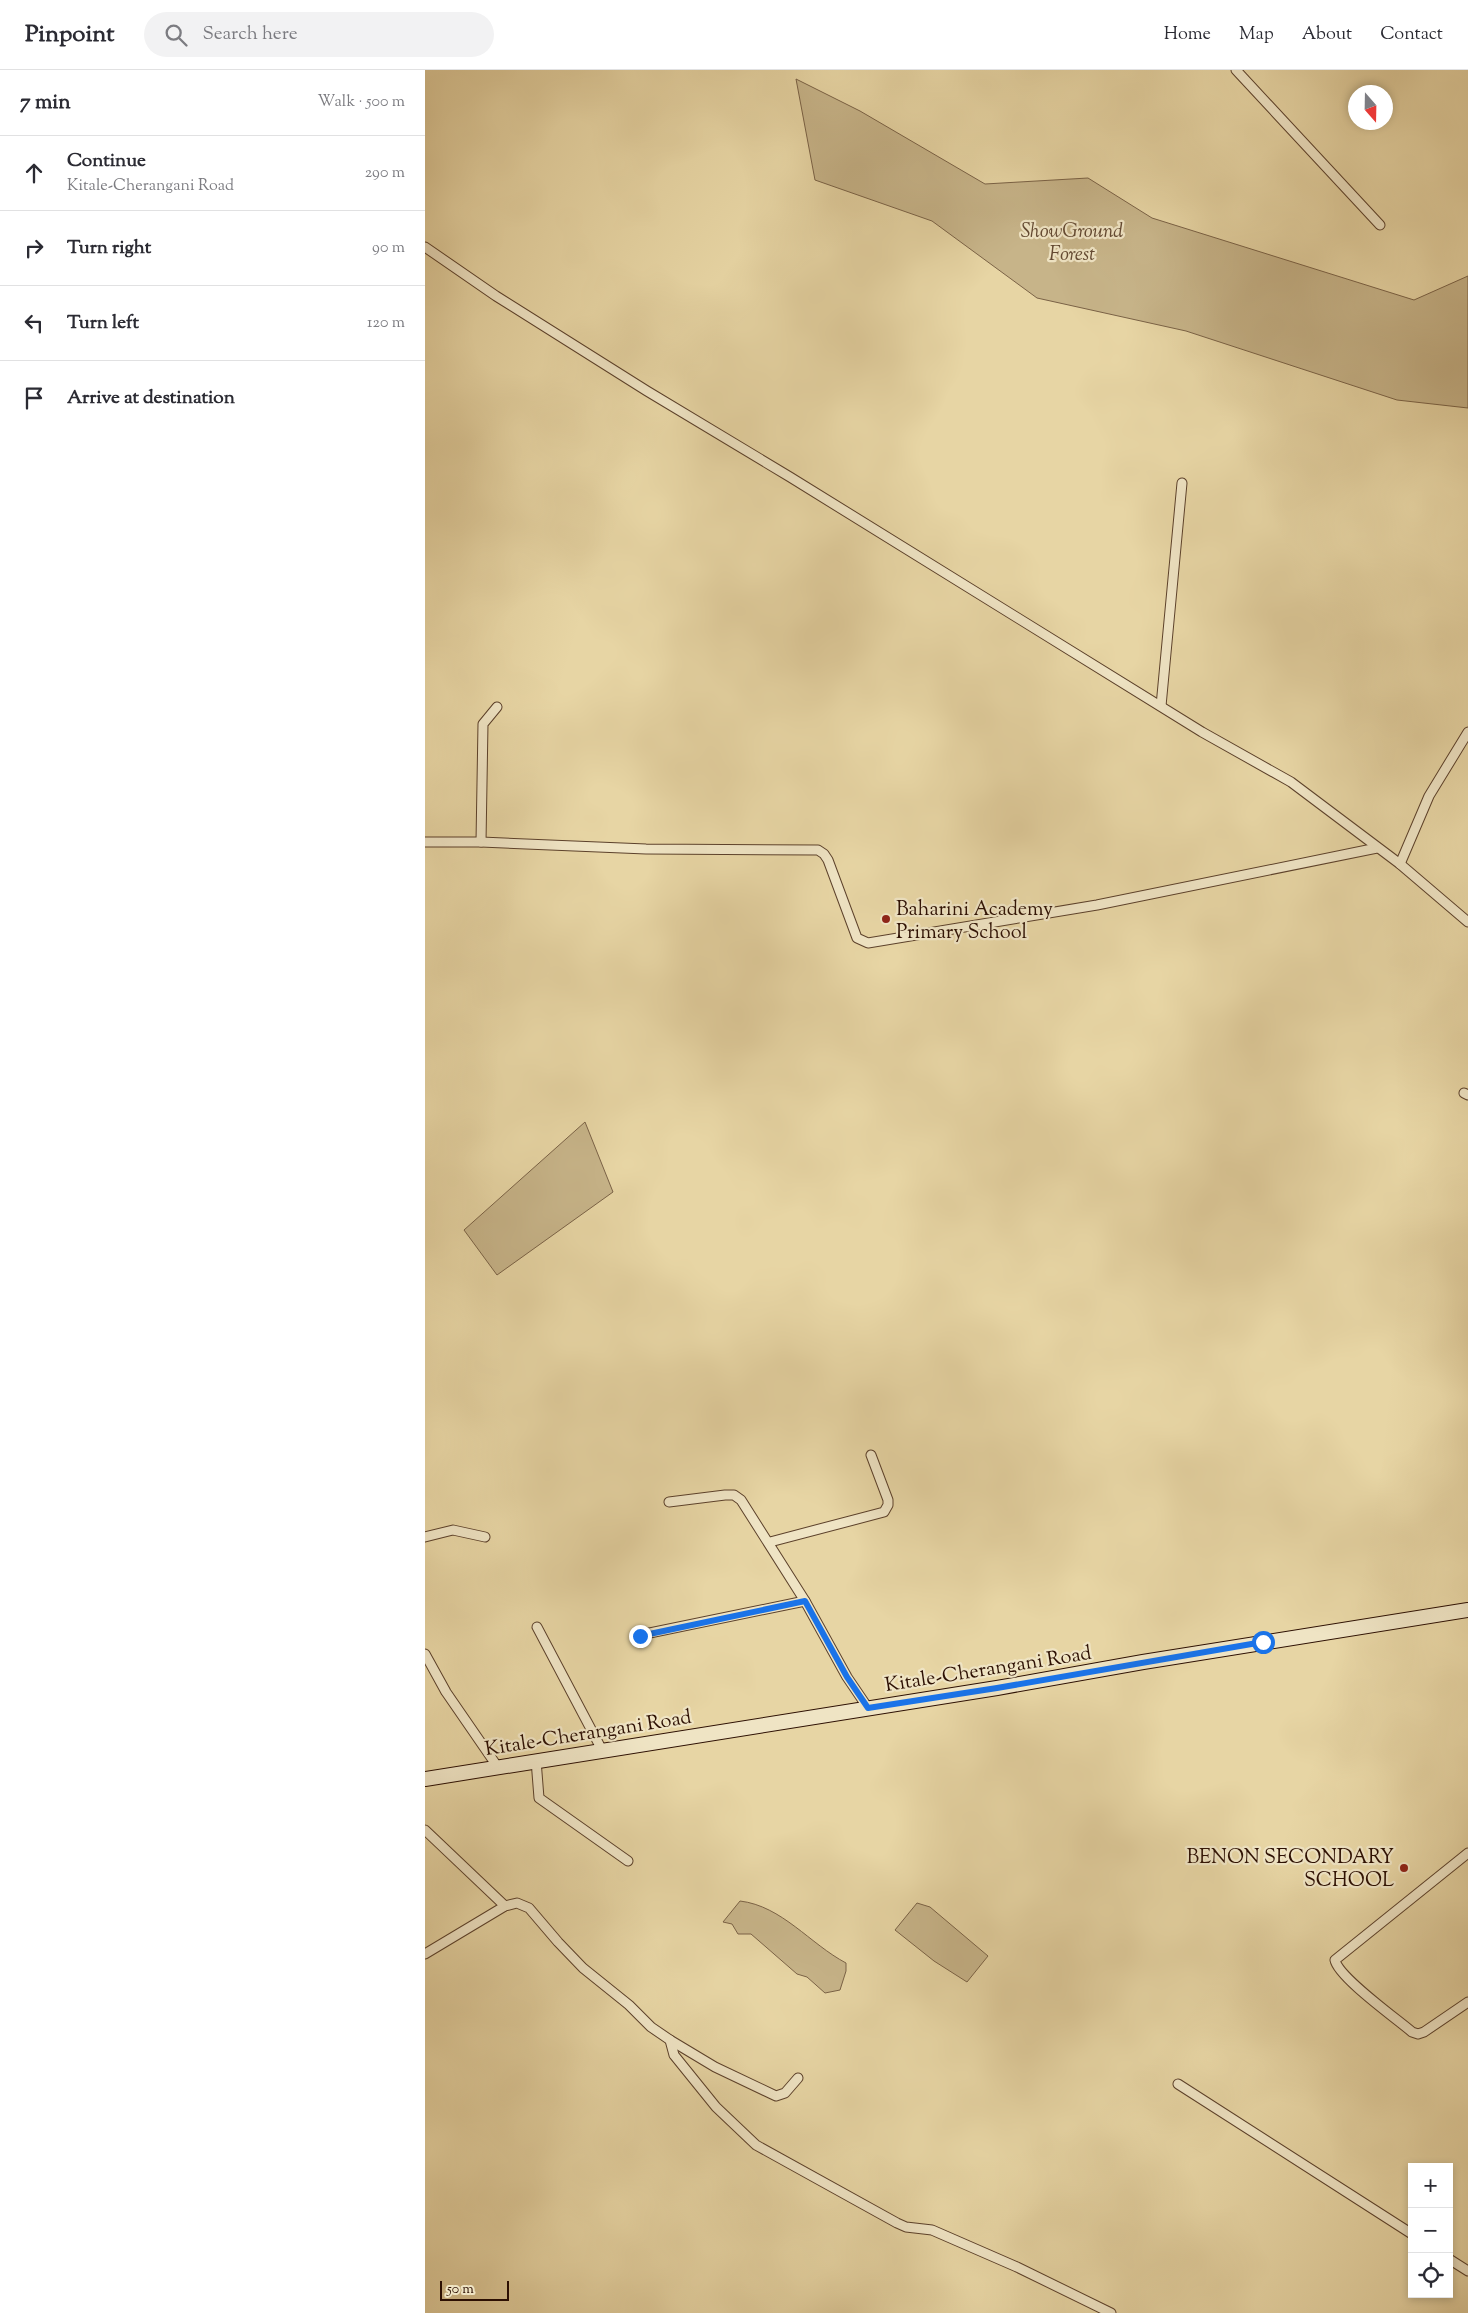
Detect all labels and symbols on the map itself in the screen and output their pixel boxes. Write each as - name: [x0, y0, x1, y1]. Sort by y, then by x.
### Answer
- north arrow: [1348, 85, 1393, 130]
- park label: ShowGround Forest: [1021, 218, 1123, 270]
- place label: Baharini Academy Primary School: [896, 896, 1053, 948]
- marker: Baharini Academy Primary School: [880, 913, 892, 925]
- route end: [629, 1625, 652, 1648]
- route start: [1252, 1631, 1275, 1654]
- street label: Kitale-Cherangani Road: [883, 1640, 1094, 1701]
- street label: Kitale-Cherangani Road: [483, 1704, 694, 1765]
- place label: BENON SECONDARY SCHOOL: [1186, 1844, 1394, 1896]
- marker: BENON SECONDARY SCHOOL: [1398, 1862, 1410, 1874]
- scale bar: [440, 2278, 509, 2301]

